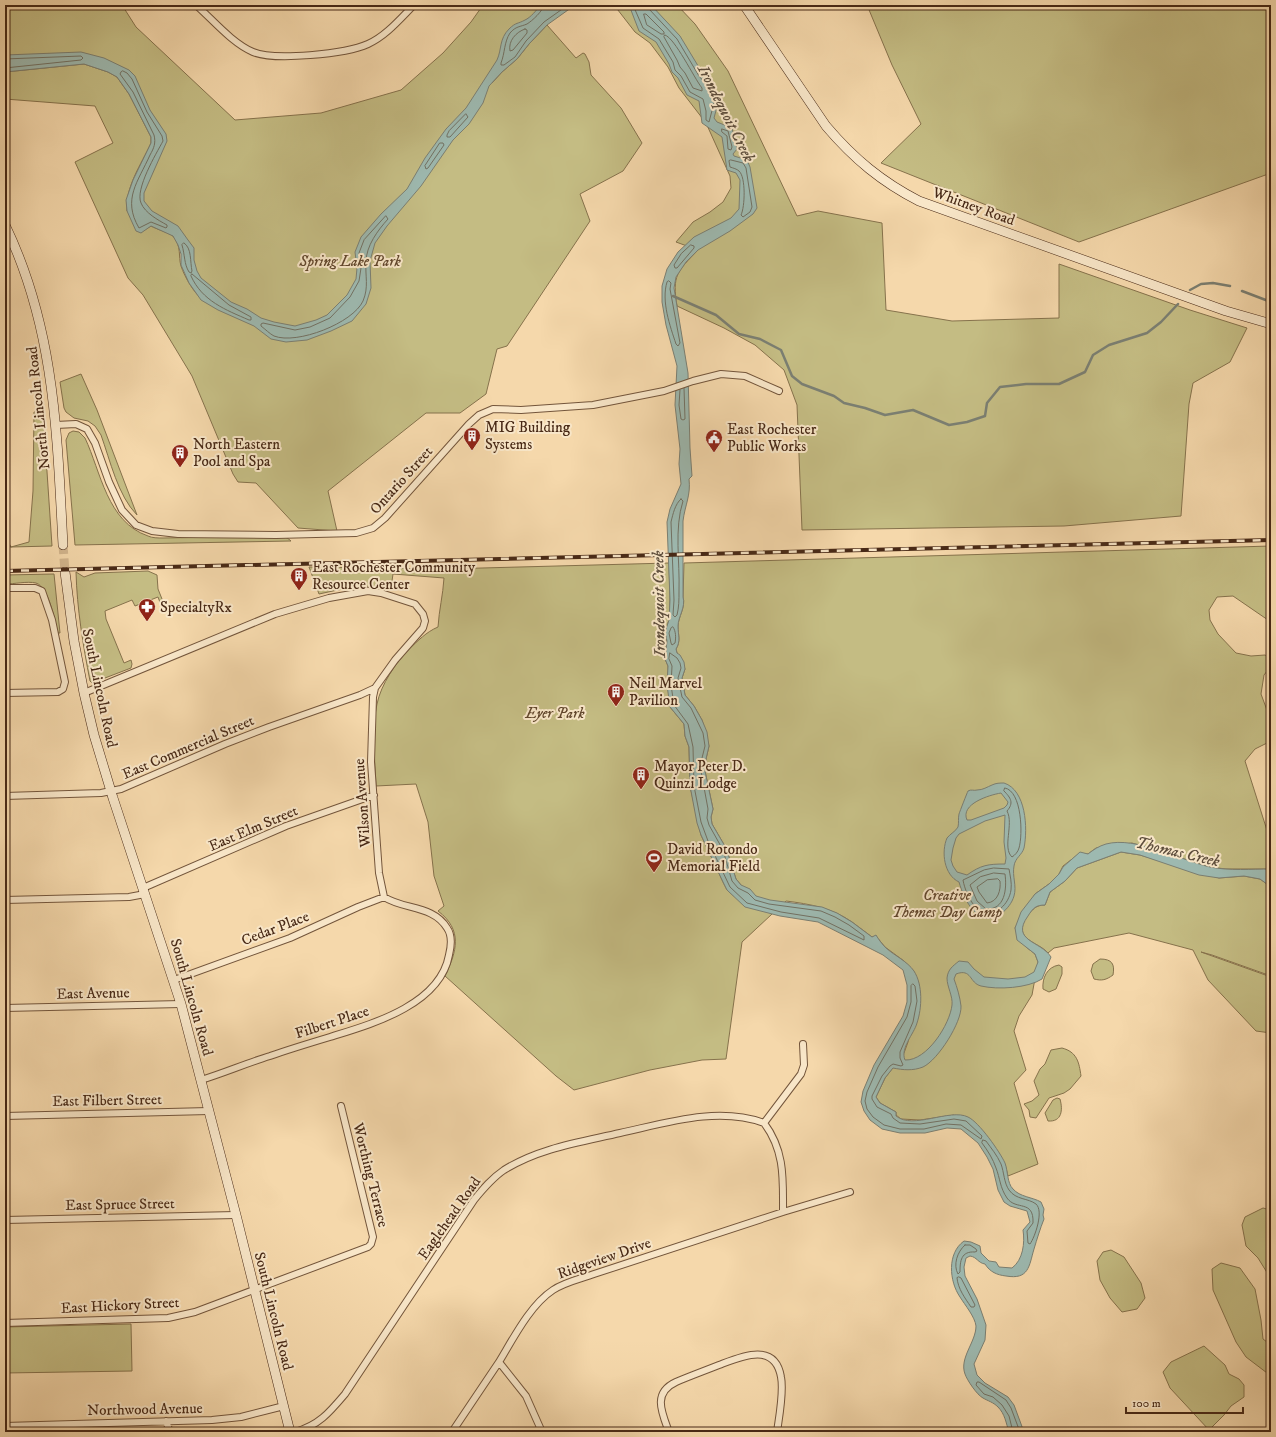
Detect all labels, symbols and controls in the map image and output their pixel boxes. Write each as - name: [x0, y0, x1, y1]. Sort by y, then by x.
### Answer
- water label: Irondequoit Creek: [693, 61, 759, 166]
- street label: Whitney Road: [929, 182, 1018, 230]
- park label: Spring Lake Park: [298, 252, 401, 271]
- street label: North Lincoln Road: [23, 345, 54, 470]
- place label: MIG Building Systems: [485, 418, 571, 454]
- place label: East Rochester Public Works: [727, 420, 817, 456]
- building icon: MIG Building Systems: [462, 426, 482, 451]
- public building icon: East Rochester Public Works: [704, 428, 724, 453]
- place label: North Eastern Pool and Spa: [193, 435, 280, 471]
- street label: Ontario Street: [366, 442, 437, 518]
- building icon: North Eastern Pool and Spa: [170, 443, 190, 468]
- water label: Irondequoit Creek: [648, 550, 670, 658]
- place label: East Rochester Community Resource Center: [312, 558, 476, 594]
- building icon: East Rochester Community Resource Center: [289, 566, 309, 591]
- pharmacy icon: SpecialtyRx: [137, 597, 157, 622]
- place label: SpecialtyRx: [160, 598, 232, 617]
- street label: South Lincoln Road: [78, 627, 121, 750]
- place label: Neil Marvel Pavilion: [629, 674, 702, 710]
- building icon: Neil Marvel Pavilion: [606, 682, 626, 707]
- park label: Eyer Park: [524, 704, 585, 723]
- street label: East Commercial Street: [119, 711, 257, 784]
- place label: Mayor Peter D. Quinzi Lodge: [654, 757, 746, 793]
- street label: Wilson Avenue: [350, 758, 375, 849]
- building icon: Mayor Peter D. Quinzi Lodge: [631, 765, 651, 790]
- street label: East Elm Street: [206, 801, 301, 856]
- water label: Thomas Creek: [1134, 833, 1222, 871]
- place label: David Rotondo Memorial Field: [667, 840, 760, 876]
- sports icon: David Rotondo Memorial Field: [644, 848, 664, 873]
- park label: Creative Themes Day Camp: [892, 886, 1002, 922]
- street label: Cedar Place: [239, 907, 312, 950]
- street label: South Lincoln Road: [166, 936, 217, 1058]
- street label: East Avenue: [56, 983, 130, 1004]
- street label: Filbert Place: [293, 1002, 372, 1043]
- street label: East Filbert Street: [52, 1090, 162, 1111]
- street label: Worthing Terrace: [348, 1120, 393, 1229]
- street label: Eaglehead Road: [414, 1173, 485, 1264]
- street label: East Spruce Street: [65, 1194, 175, 1215]
- street label: Ridgeview Drive: [555, 1234, 653, 1283]
- street label: South Lincoln Road: [250, 1250, 298, 1373]
- street label: East Hickory Street: [60, 1293, 180, 1318]
- scale bar: [1126, 1389, 1243, 1415]
- text: 100 m: [1132, 1396, 1161, 1411]
- street label: Northwood Avenue: [87, 1399, 203, 1420]

